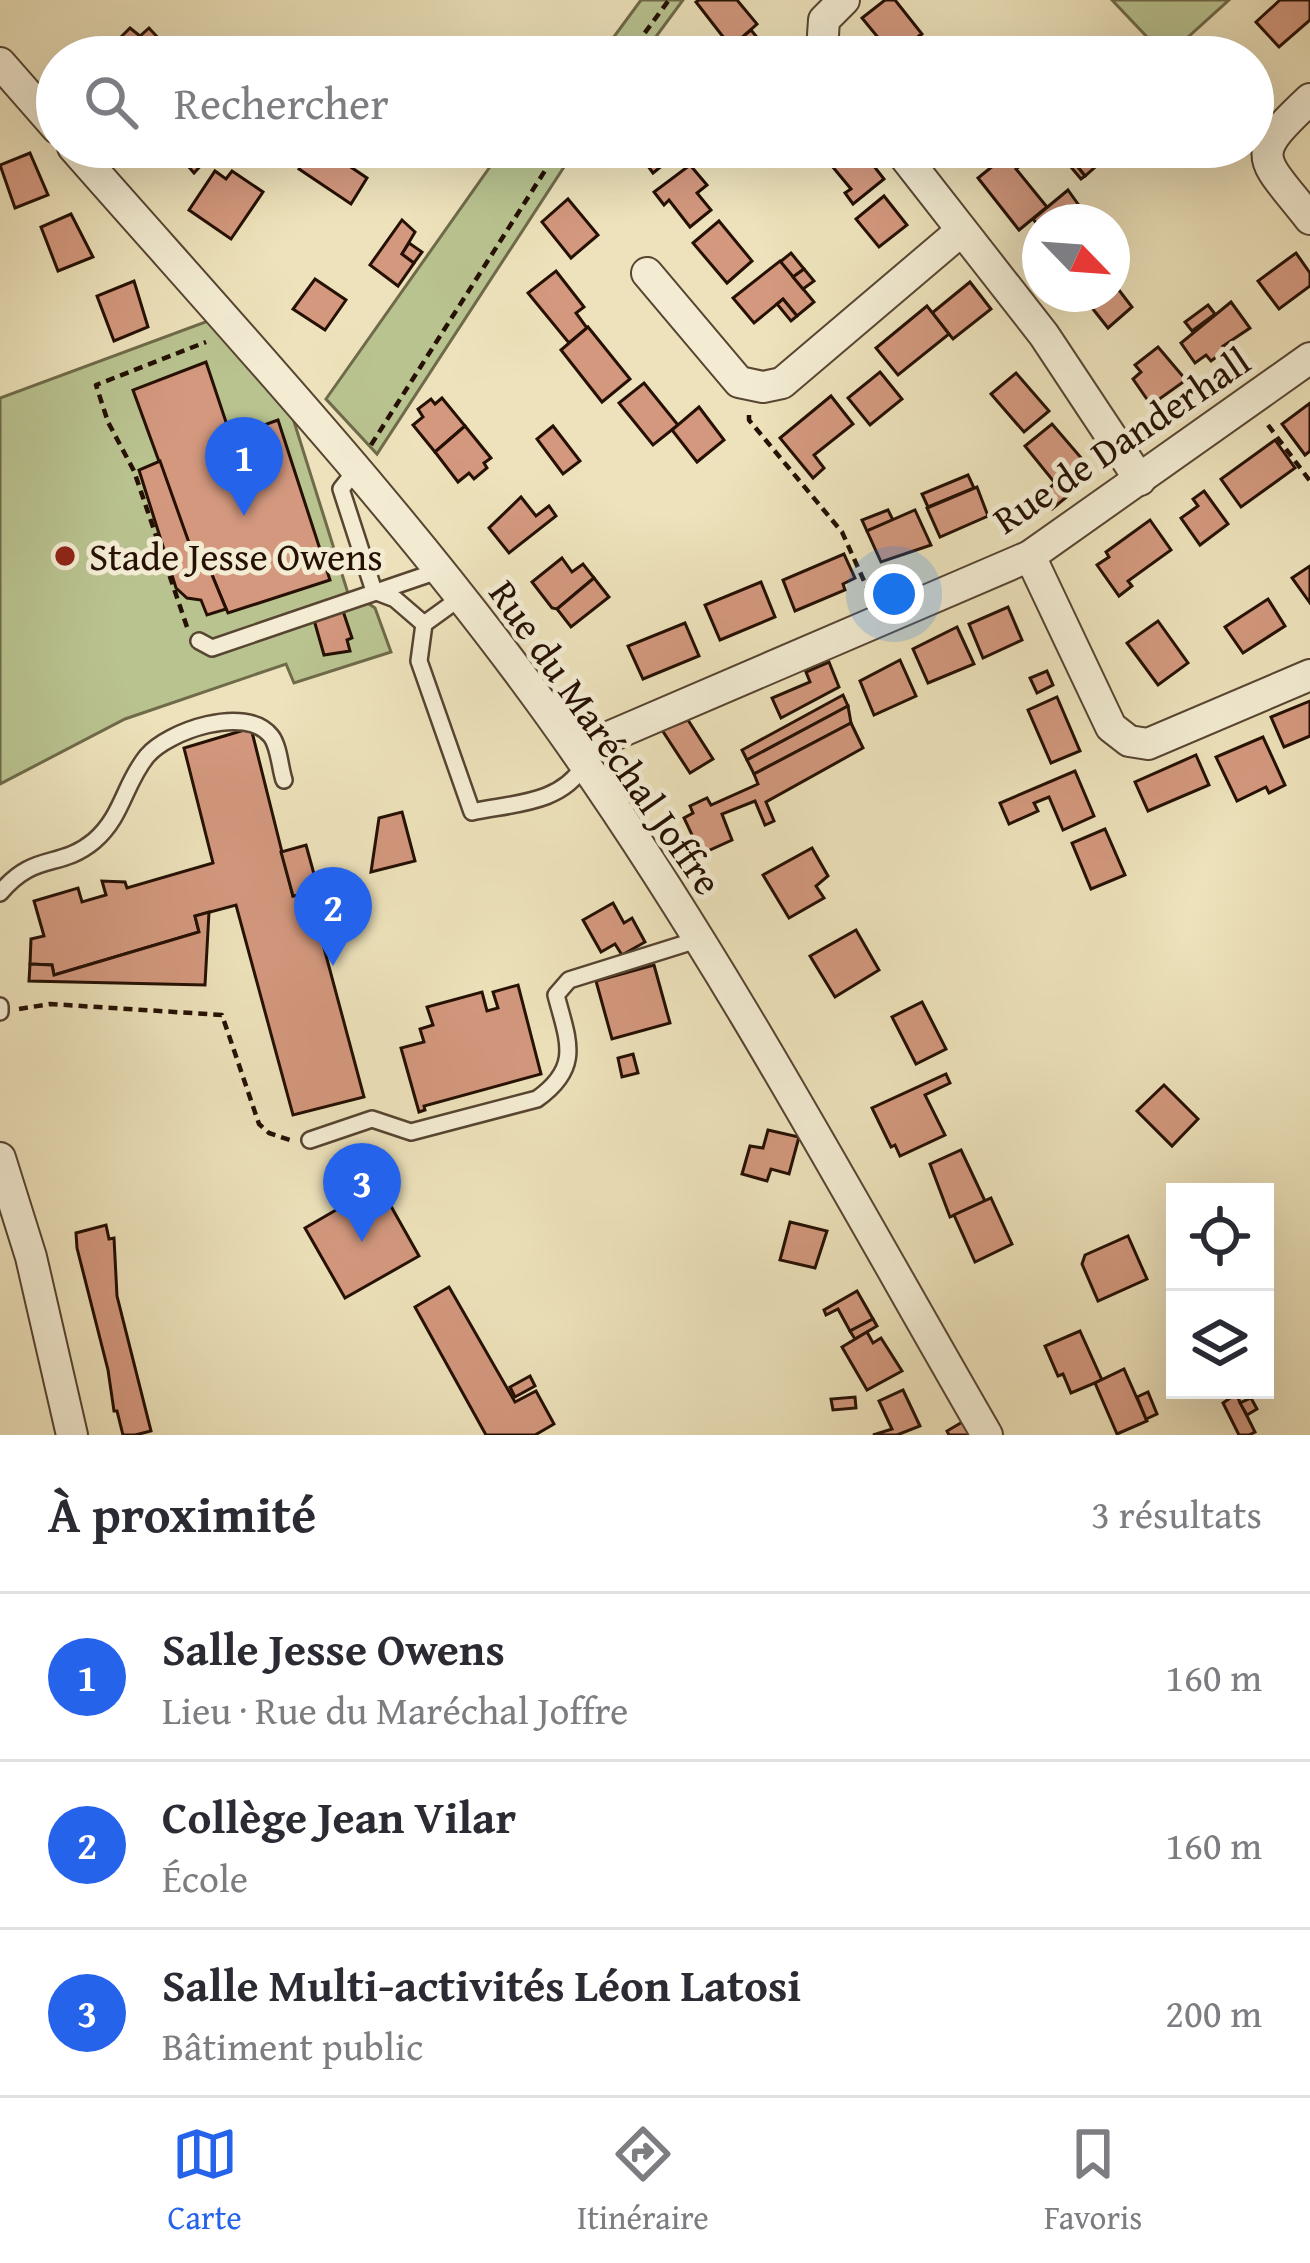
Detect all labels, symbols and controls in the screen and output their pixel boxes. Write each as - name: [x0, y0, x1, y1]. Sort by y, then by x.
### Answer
- search box: [36, 36, 1274, 168]
- icon: search: [78, 69, 144, 135]
- text: Rechercher: [174, 70, 389, 135]
- north arrow: [1022, 204, 1130, 312]
- street label: Rue de Danderhall: [981, 332, 1261, 547]
- pin: 1: [205, 417, 283, 516]
- place label: Stade Jesse Owens: [89, 527, 383, 584]
- marker: Stade Jesse Owens: [52, 543, 78, 569]
- your location: [864, 564, 924, 624]
- street label: Rue du Maréchal Joffre: [476, 567, 737, 906]
- pin: 2: [294, 867, 372, 966]
- pin: 3: [323, 1143, 401, 1242]
- map controls: [1166, 1183, 1274, 1399]
- button: locate: [1166, 1183, 1274, 1291]
- button: layers: [1166, 1291, 1274, 1399]
- text: À proximité: [48, 1476, 316, 1551]
- text: 3 résultats: [1091, 1485, 1262, 1542]
- text: Salle Jesse Owens: [162, 1616, 505, 1681]
- text: 1: [77, 1648, 97, 1705]
- text: 160 m: [1165, 1648, 1262, 1705]
- text: Lieu · Rue du Maréchal Joffre: [162, 1681, 628, 1738]
- text: Collège Jean Vilar: [162, 1784, 516, 1849]
- text: 2: [77, 1816, 97, 1873]
- text: 160 m: [1165, 1816, 1262, 1873]
- text: École: [162, 1849, 248, 1906]
- text: Salle Multi-activités Léon Latosi: [162, 1952, 801, 2017]
- text: 3: [77, 1984, 97, 2041]
- text: 200 m: [1165, 1984, 1262, 2041]
- text: Bâtiment public: [162, 2017, 423, 2074]
- tab: Carte: [168, 2121, 242, 2241]
- tab: Itinéraire: [577, 2121, 709, 2241]
- tab: Favoris: [1044, 2121, 1142, 2241]

